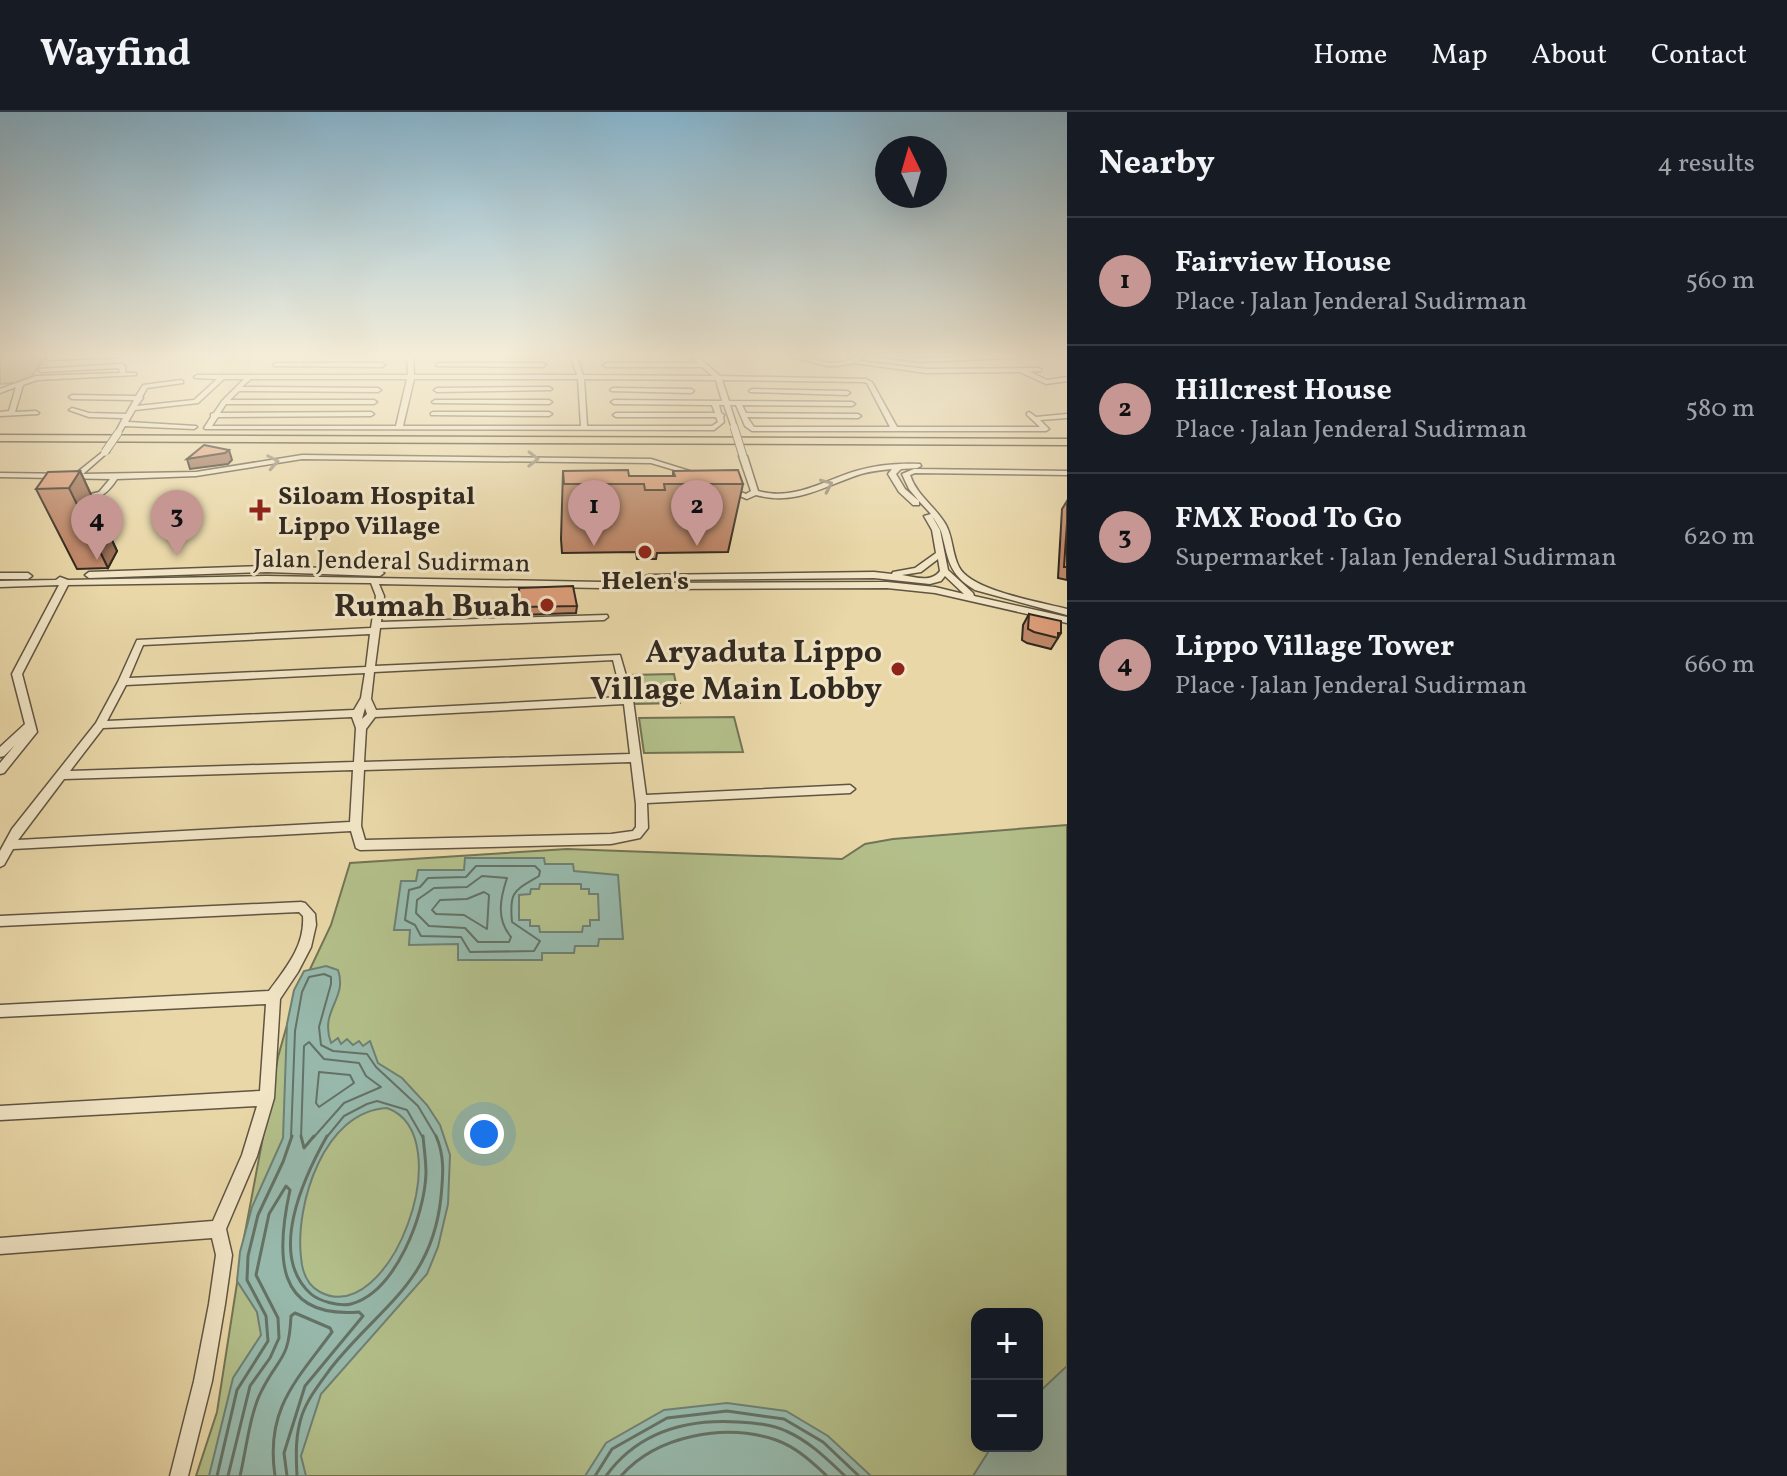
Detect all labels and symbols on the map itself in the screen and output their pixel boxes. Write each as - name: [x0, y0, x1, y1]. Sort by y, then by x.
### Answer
- north arrow: [875, 136, 947, 208]
- one-way arrow: [527, 450, 540, 468]
- one-way arrow: [266, 454, 280, 471]
- place label: Siloam Hospital Lippo Village: [278, 479, 475, 545]
- one-way arrow: [819, 479, 833, 495]
- pin: 1: [568, 480, 620, 546]
- pin: 2: [671, 480, 723, 546]
- pin: 3: [151, 490, 203, 556]
- pin: 4: [71, 494, 123, 560]
- marker: Siloam Hospital Lippo Village: [249, 499, 271, 521]
- street label: Jalan Jenderal Sudirman: [253, 542, 531, 582]
- marker: Helen's: [636, 543, 654, 561]
- place label: Helen's: [601, 564, 689, 600]
- place label: Rumah Buah: [334, 586, 531, 630]
- marker: Rumah Buah: [538, 596, 556, 614]
- place label: Aryaduta Lippo Village Main Lobby: [590, 632, 882, 713]
- marker: Aryaduta Lippo Village Main Lobby: [889, 660, 907, 678]
- your location: [464, 1114, 504, 1154]

